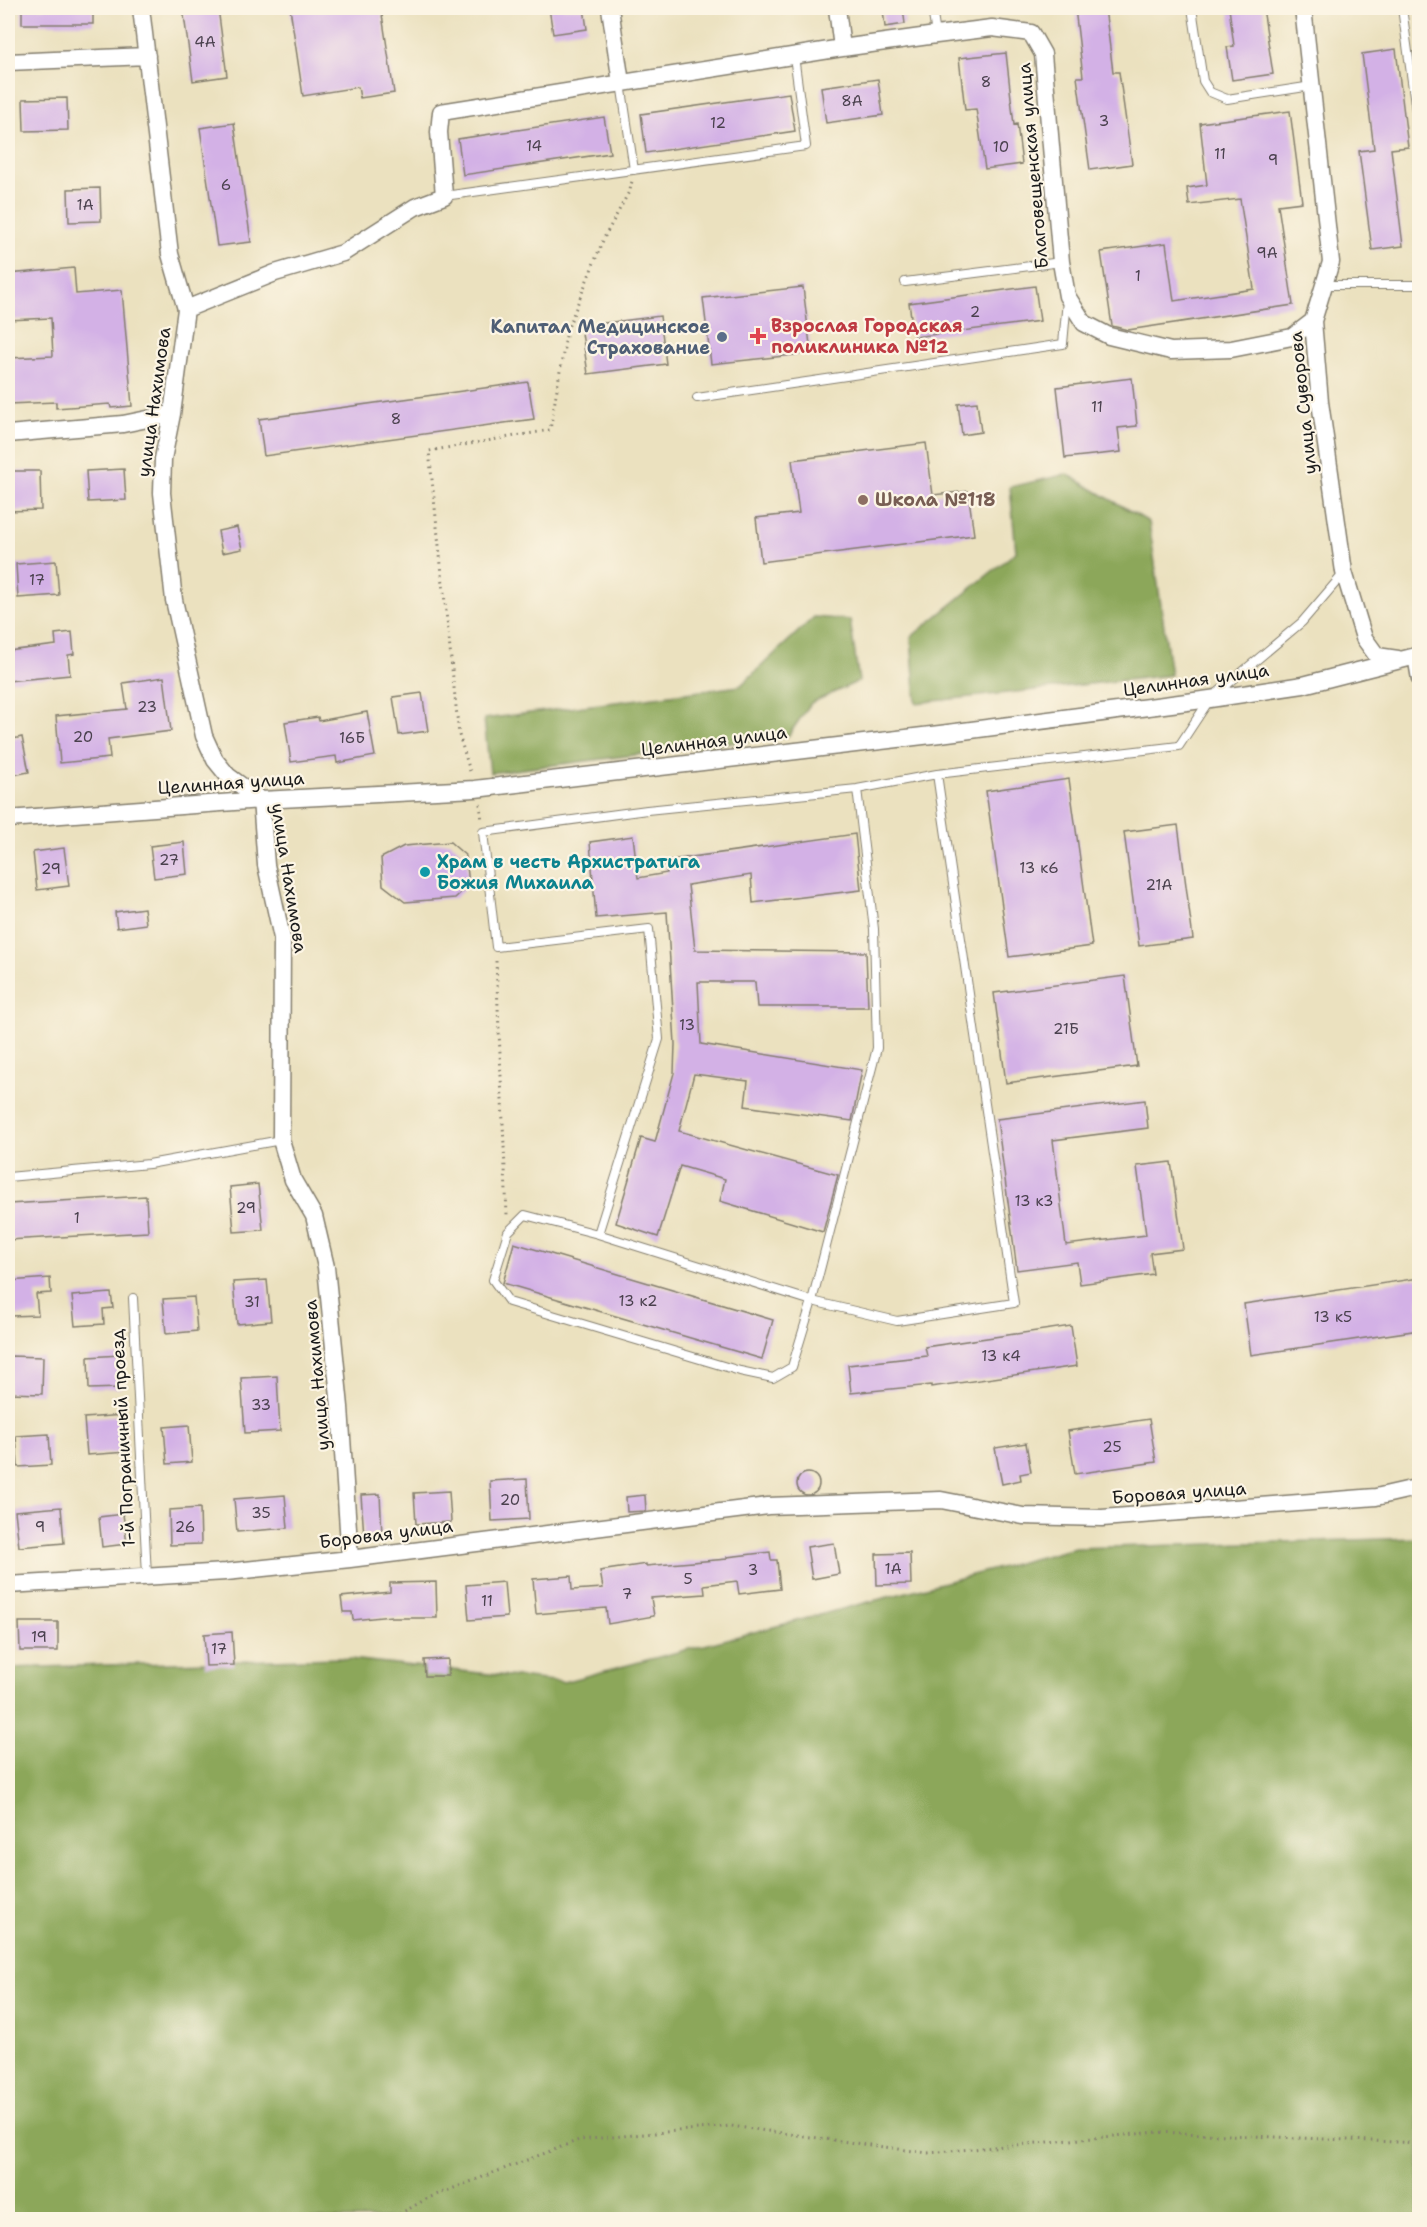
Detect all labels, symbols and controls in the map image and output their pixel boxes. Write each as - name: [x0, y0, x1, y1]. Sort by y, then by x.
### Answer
- house number: 4А: [194, 32, 216, 52]
- street label: Благовещенская улица: [1012, 62, 1054, 270]
- house number: 8: [981, 72, 991, 92]
- house number: 8А: [841, 91, 863, 111]
- house number: 3: [1099, 111, 1109, 131]
- house number: 12: [710, 113, 726, 133]
- house number: 14: [526, 136, 542, 156]
- house number: 10: [993, 137, 1009, 157]
- house number: 11: [1214, 144, 1226, 164]
- house number: 9: [1268, 150, 1278, 170]
- house number: 6: [221, 175, 231, 195]
- house number: 1А: [76, 195, 94, 215]
- house number: 9А: [1256, 243, 1278, 263]
- house number: 1: [1135, 266, 1141, 286]
- house number: 2: [970, 302, 980, 322]
- place label: Взрослая Городская поликлиника №12: [771, 314, 963, 359]
- place label: Капитал Медицинское Страхование: [491, 315, 710, 360]
- street label: улица Нахимова: [132, 325, 176, 479]
- marker: Взрослая Городская поликлиника №12: [749, 327, 767, 345]
- marker: Капитал Медицинское Страхование: [715, 330, 729, 344]
- street label: улица Суворова: [1284, 330, 1322, 476]
- house number: 11: [1091, 397, 1103, 417]
- house number: 8: [391, 409, 401, 429]
- place label: Школа №118: [875, 488, 996, 512]
- marker: Школа №118: [856, 493, 870, 507]
- house number: 17: [29, 570, 45, 590]
- street label: Целинная улица: [1122, 658, 1270, 702]
- house number: 23: [137, 697, 157, 717]
- street label: Целинная улица: [640, 720, 788, 762]
- house number: 20: [73, 727, 93, 747]
- house number: 16Б: [339, 728, 365, 748]
- street label: Целинная улица: [157, 766, 305, 800]
- street label: улица Нахимова: [265, 801, 313, 955]
- house number: 27: [159, 850, 179, 870]
- place label: Храм в честь Архистратига Божия Михаила: [437, 850, 701, 895]
- house number: 13 к6: [1019, 858, 1059, 878]
- house number: 29: [41, 859, 61, 879]
- marker: Храм в честь Архистратига Божия Михаила: [418, 865, 432, 879]
- house number: 21А: [1146, 875, 1173, 895]
- house number: 13: [679, 1015, 695, 1035]
- house number: 21Б: [1053, 1019, 1079, 1039]
- house number: 13 к3: [1014, 1191, 1054, 1211]
- house number: 29: [236, 1198, 256, 1218]
- house number: 1: [74, 1208, 80, 1228]
- house number: 13 к2: [618, 1291, 658, 1311]
- house number: 31: [244, 1292, 260, 1312]
- street label: улица Нахимова: [298, 1299, 336, 1451]
- house number: 13 к5: [1314, 1307, 1352, 1327]
- street label: 1-й Пограничный проезд: [105, 1328, 141, 1548]
- house number: 13 к4: [981, 1346, 1021, 1366]
- house number: 33: [251, 1395, 271, 1415]
- house number: 25: [1102, 1437, 1122, 1457]
- street label: Боровая улица: [1111, 1476, 1247, 1510]
- house number: 20: [500, 1490, 520, 1510]
- house number: 35: [251, 1503, 271, 1523]
- street label: Боровая улица: [318, 1514, 454, 1554]
- house number: 9: [35, 1517, 45, 1537]
- house number: 26: [175, 1517, 195, 1537]
- house number: 1А: [884, 1559, 902, 1579]
- house number: 3: [748, 1560, 758, 1580]
- house number: 5: [683, 1569, 693, 1589]
- house number: 7: [622, 1584, 632, 1604]
- house number: 11: [481, 1591, 493, 1611]
- house number: 19: [31, 1627, 47, 1647]
- house number: 17: [211, 1639, 227, 1659]

